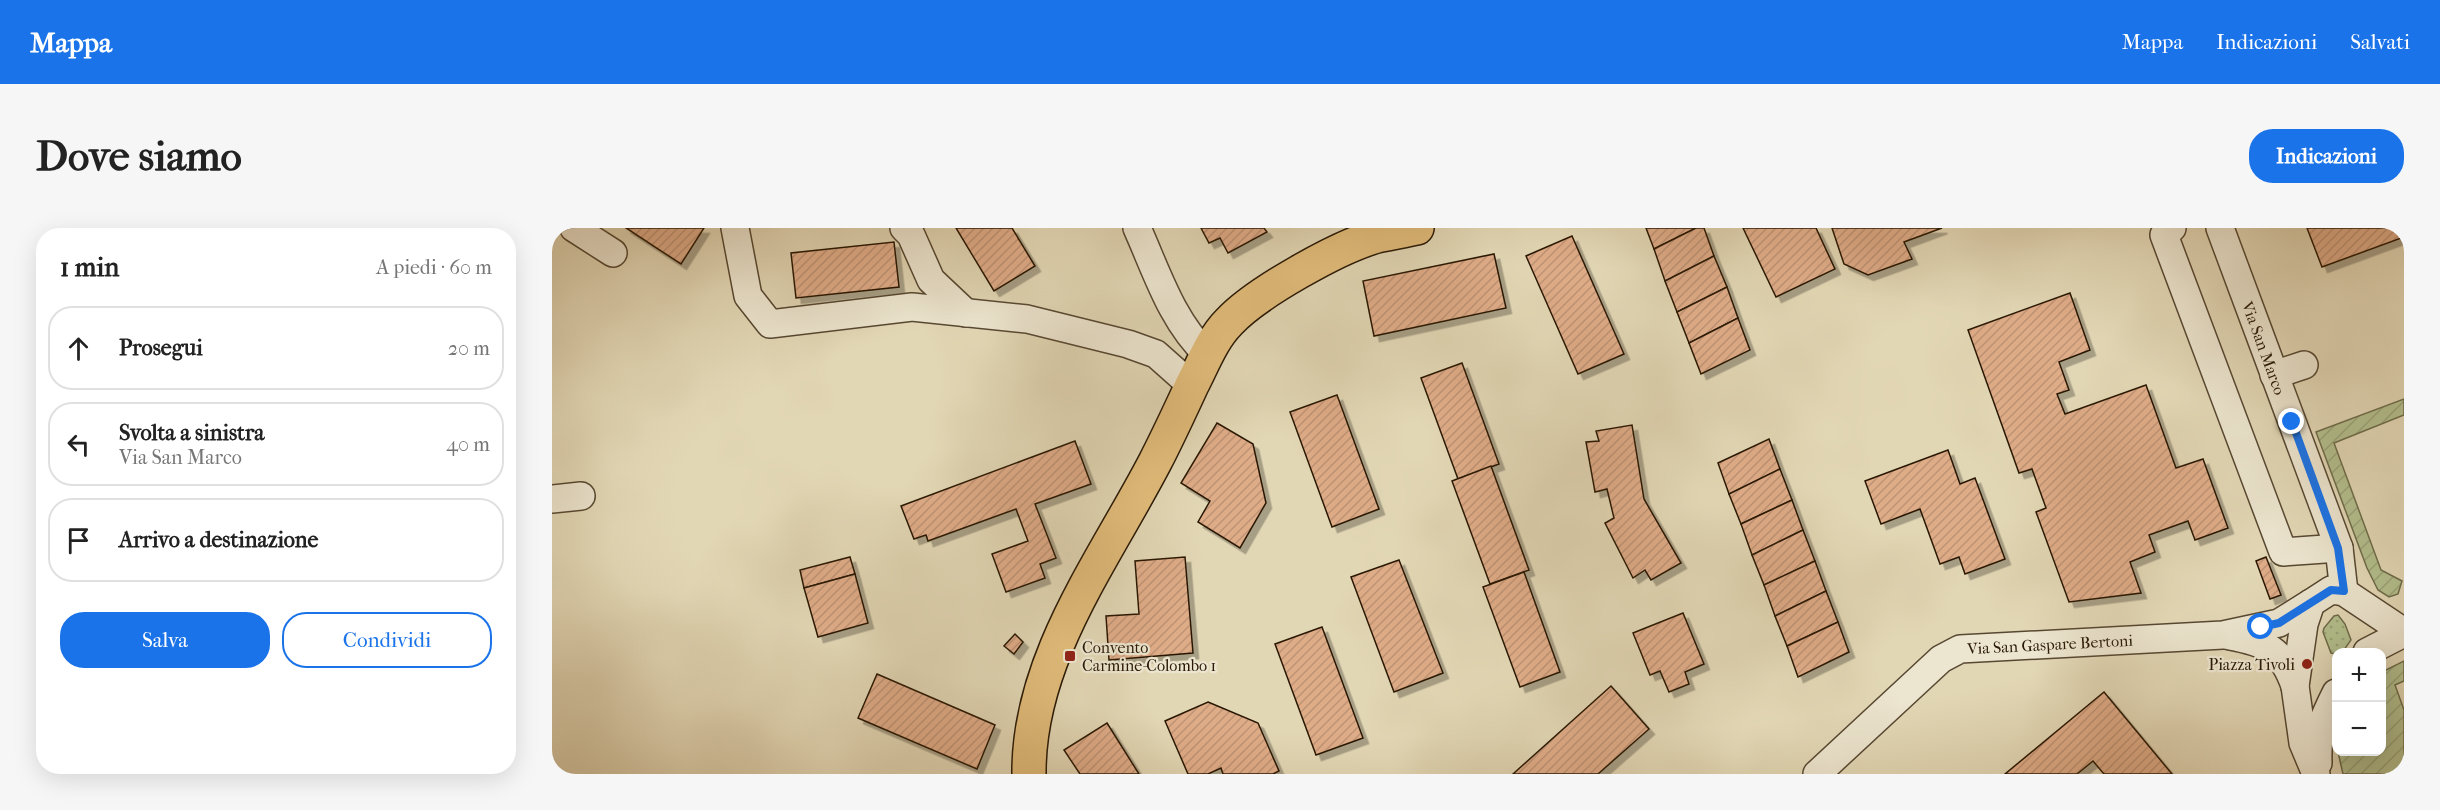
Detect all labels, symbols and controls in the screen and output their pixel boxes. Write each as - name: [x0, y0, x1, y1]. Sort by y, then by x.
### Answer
- text: Mappa: [30, 26, 112, 59]
- text: Mappa: [2122, 30, 2183, 54]
- text: Indicazioni: [2216, 30, 2317, 54]
- text: Salvati: [2350, 30, 2410, 54]
- button: Indicazioni: [2249, 129, 2404, 183]
- text: Dove siamo: [36, 132, 242, 181]
- text: 1 min: [60, 252, 119, 283]
- text: A piedi · 60 m: [376, 256, 492, 279]
- street label: Via San Marco: [2237, 298, 2289, 398]
- icon: ahead: [62, 332, 95, 365]
- text: Prosegui: [119, 335, 203, 361]
- text: 20 m: [448, 337, 490, 360]
- route end: [2278, 408, 2304, 434]
- text: Svolta a sinistra: [119, 420, 264, 446]
- icon: left: [62, 428, 95, 461]
- text: 40 m: [446, 433, 490, 456]
- text: Via San Marco: [119, 446, 242, 469]
- icon: arrive: [62, 524, 95, 557]
- text: Arrivo a destinazione: [119, 527, 318, 553]
- button: Salva: [60, 612, 270, 668]
- button: Condividi: [282, 612, 492, 668]
- route start: [2247, 613, 2273, 639]
- street label: Via San Gaspare Bertoni: [1966, 631, 2134, 658]
- place label: Convento Carmine-Colombo 1: [1082, 638, 1216, 675]
- map controls: [2332, 648, 2386, 756]
- button: +: [2332, 648, 2386, 702]
- marker: Convento Carmine-Colombo 1: [1063, 649, 1077, 663]
- place label: Piazza Tivoli: [2208, 655, 2295, 674]
- marker: Piazza Tivoli: [2300, 657, 2314, 671]
- button: −: [2332, 702, 2386, 756]

